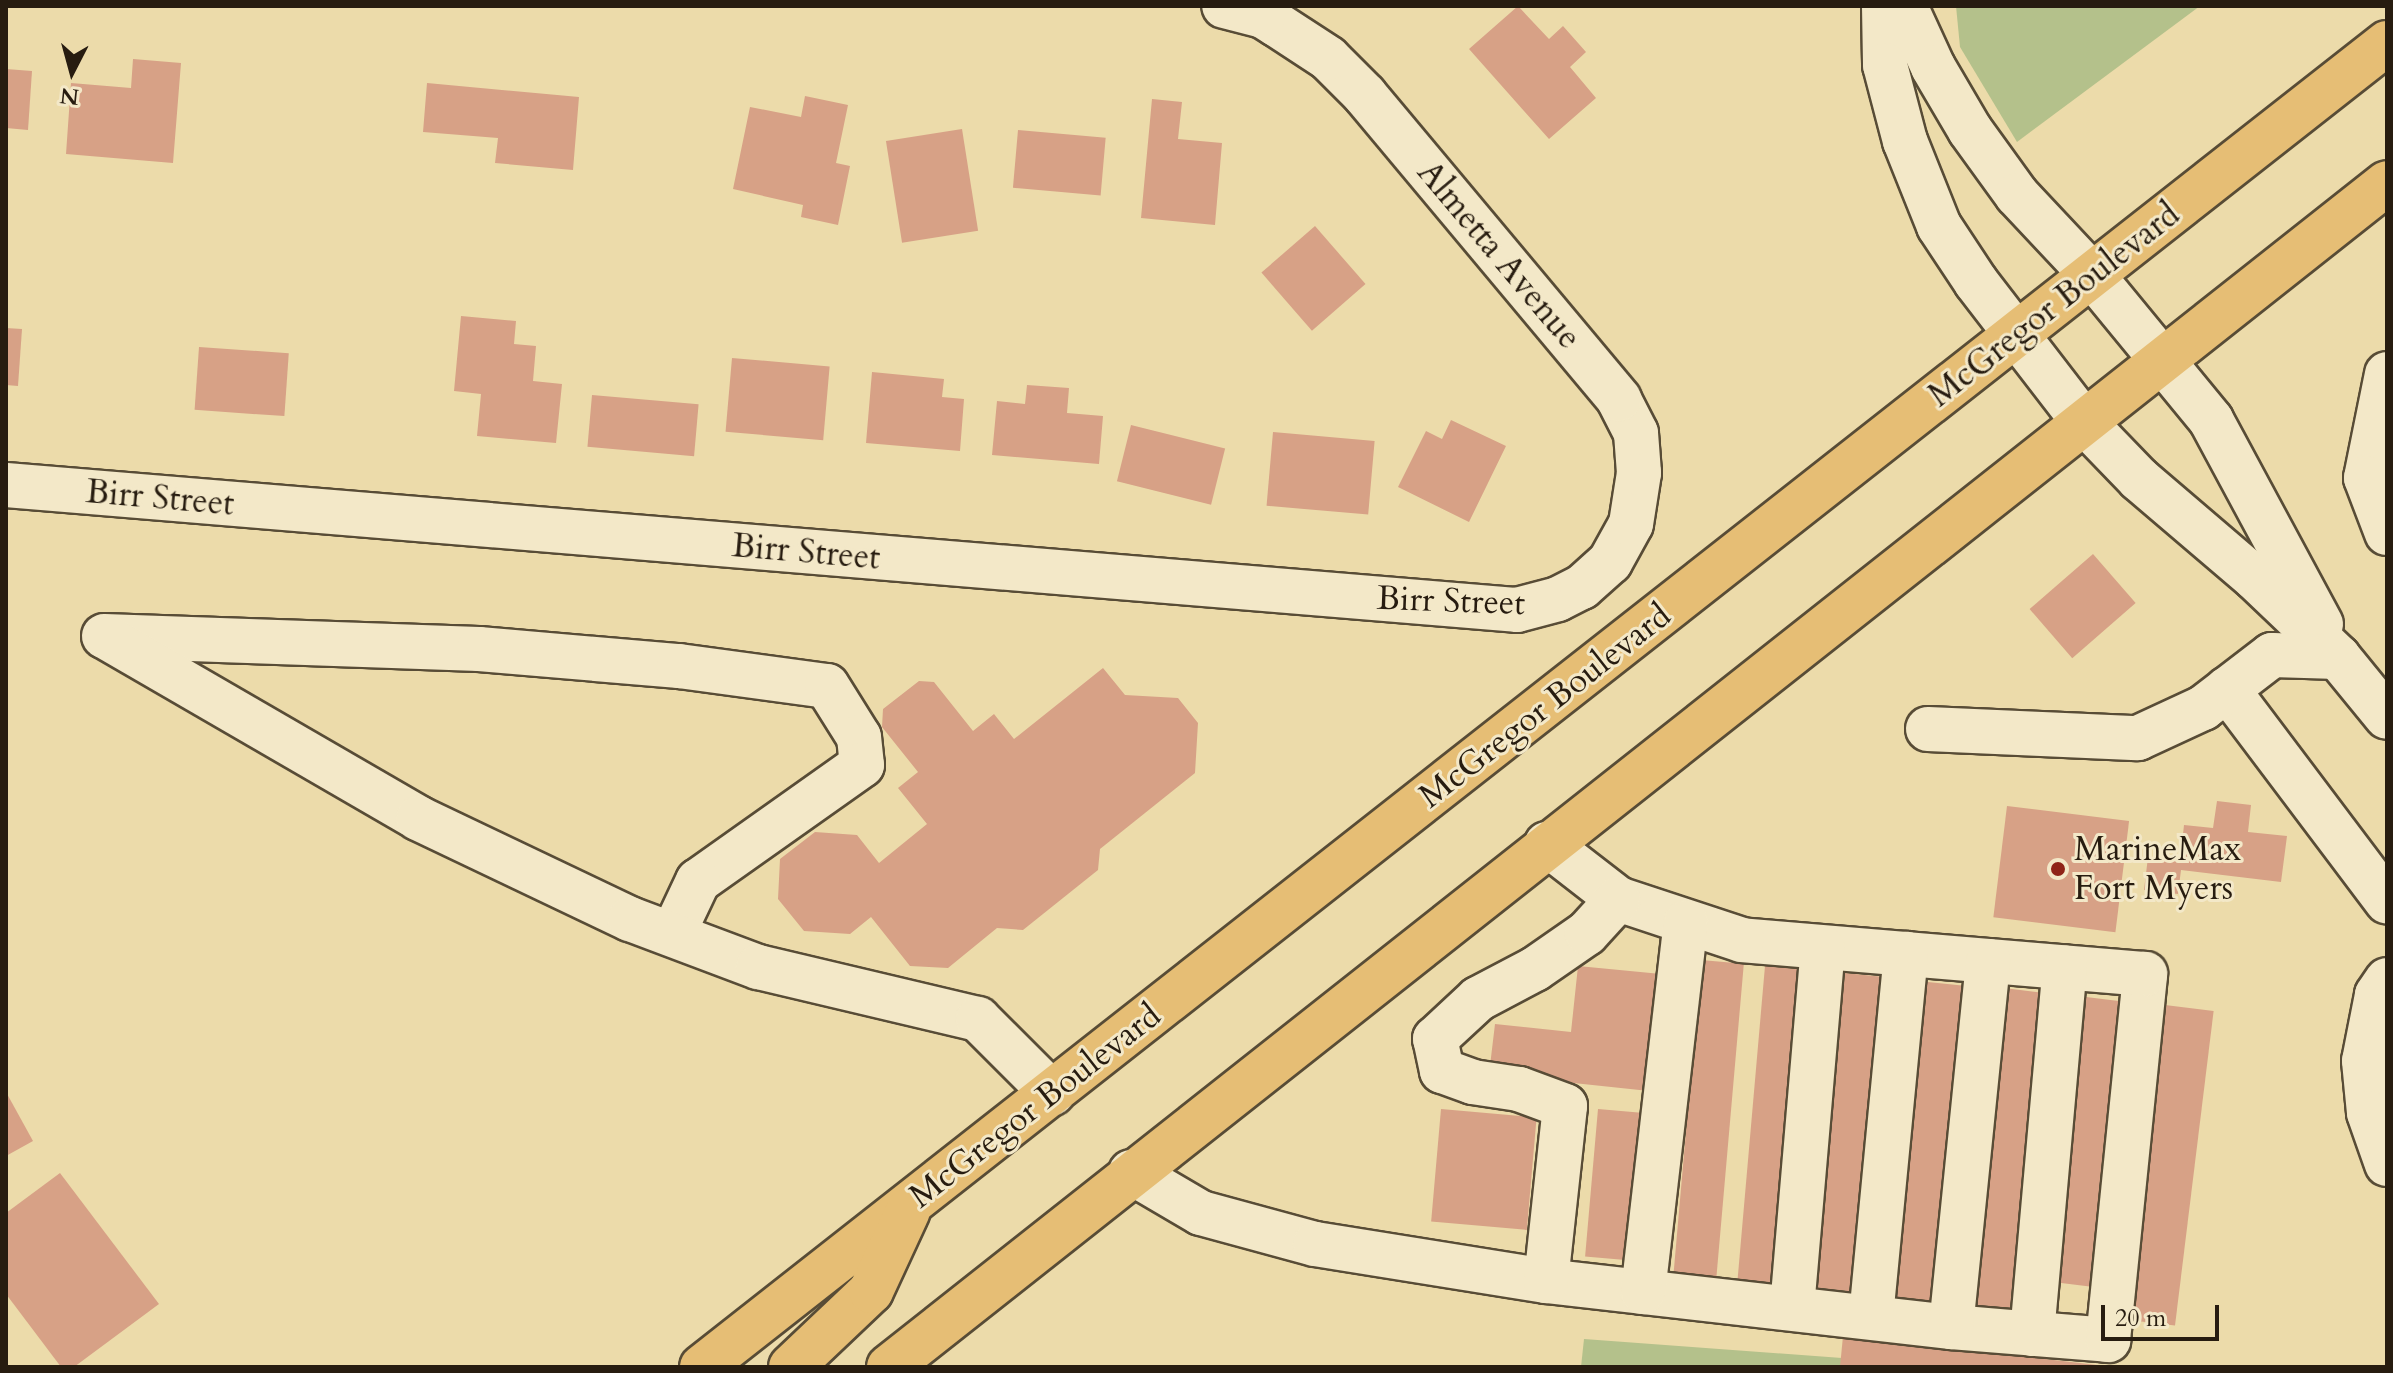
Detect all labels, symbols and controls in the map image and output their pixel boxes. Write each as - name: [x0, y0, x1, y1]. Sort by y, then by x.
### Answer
- north arrow: [32, 32, 112, 112]
- text: N: [58, 80, 81, 112]
- street label: Almetta Avenue: [1409, 153, 1589, 357]
- street label: McGregor Boulevard: [1920, 194, 2188, 416]
- street label: Birr Street: [84, 471, 236, 525]
- street label: Birr Street: [730, 525, 882, 579]
- street label: Birr Street: [1376, 578, 1526, 624]
- street label: McGregor Boulevard: [1411, 595, 1679, 817]
- place label: MarineMax Fort Myers: [2074, 829, 2241, 908]
- marker: MarineMax Fort Myers: [2049, 860, 2067, 878]
- street label: McGregor Boulevard: [901, 995, 1169, 1217]
- scale bar: [2105, 1289, 2223, 1339]
- text: 20 m: [2115, 1302, 2166, 1335]

